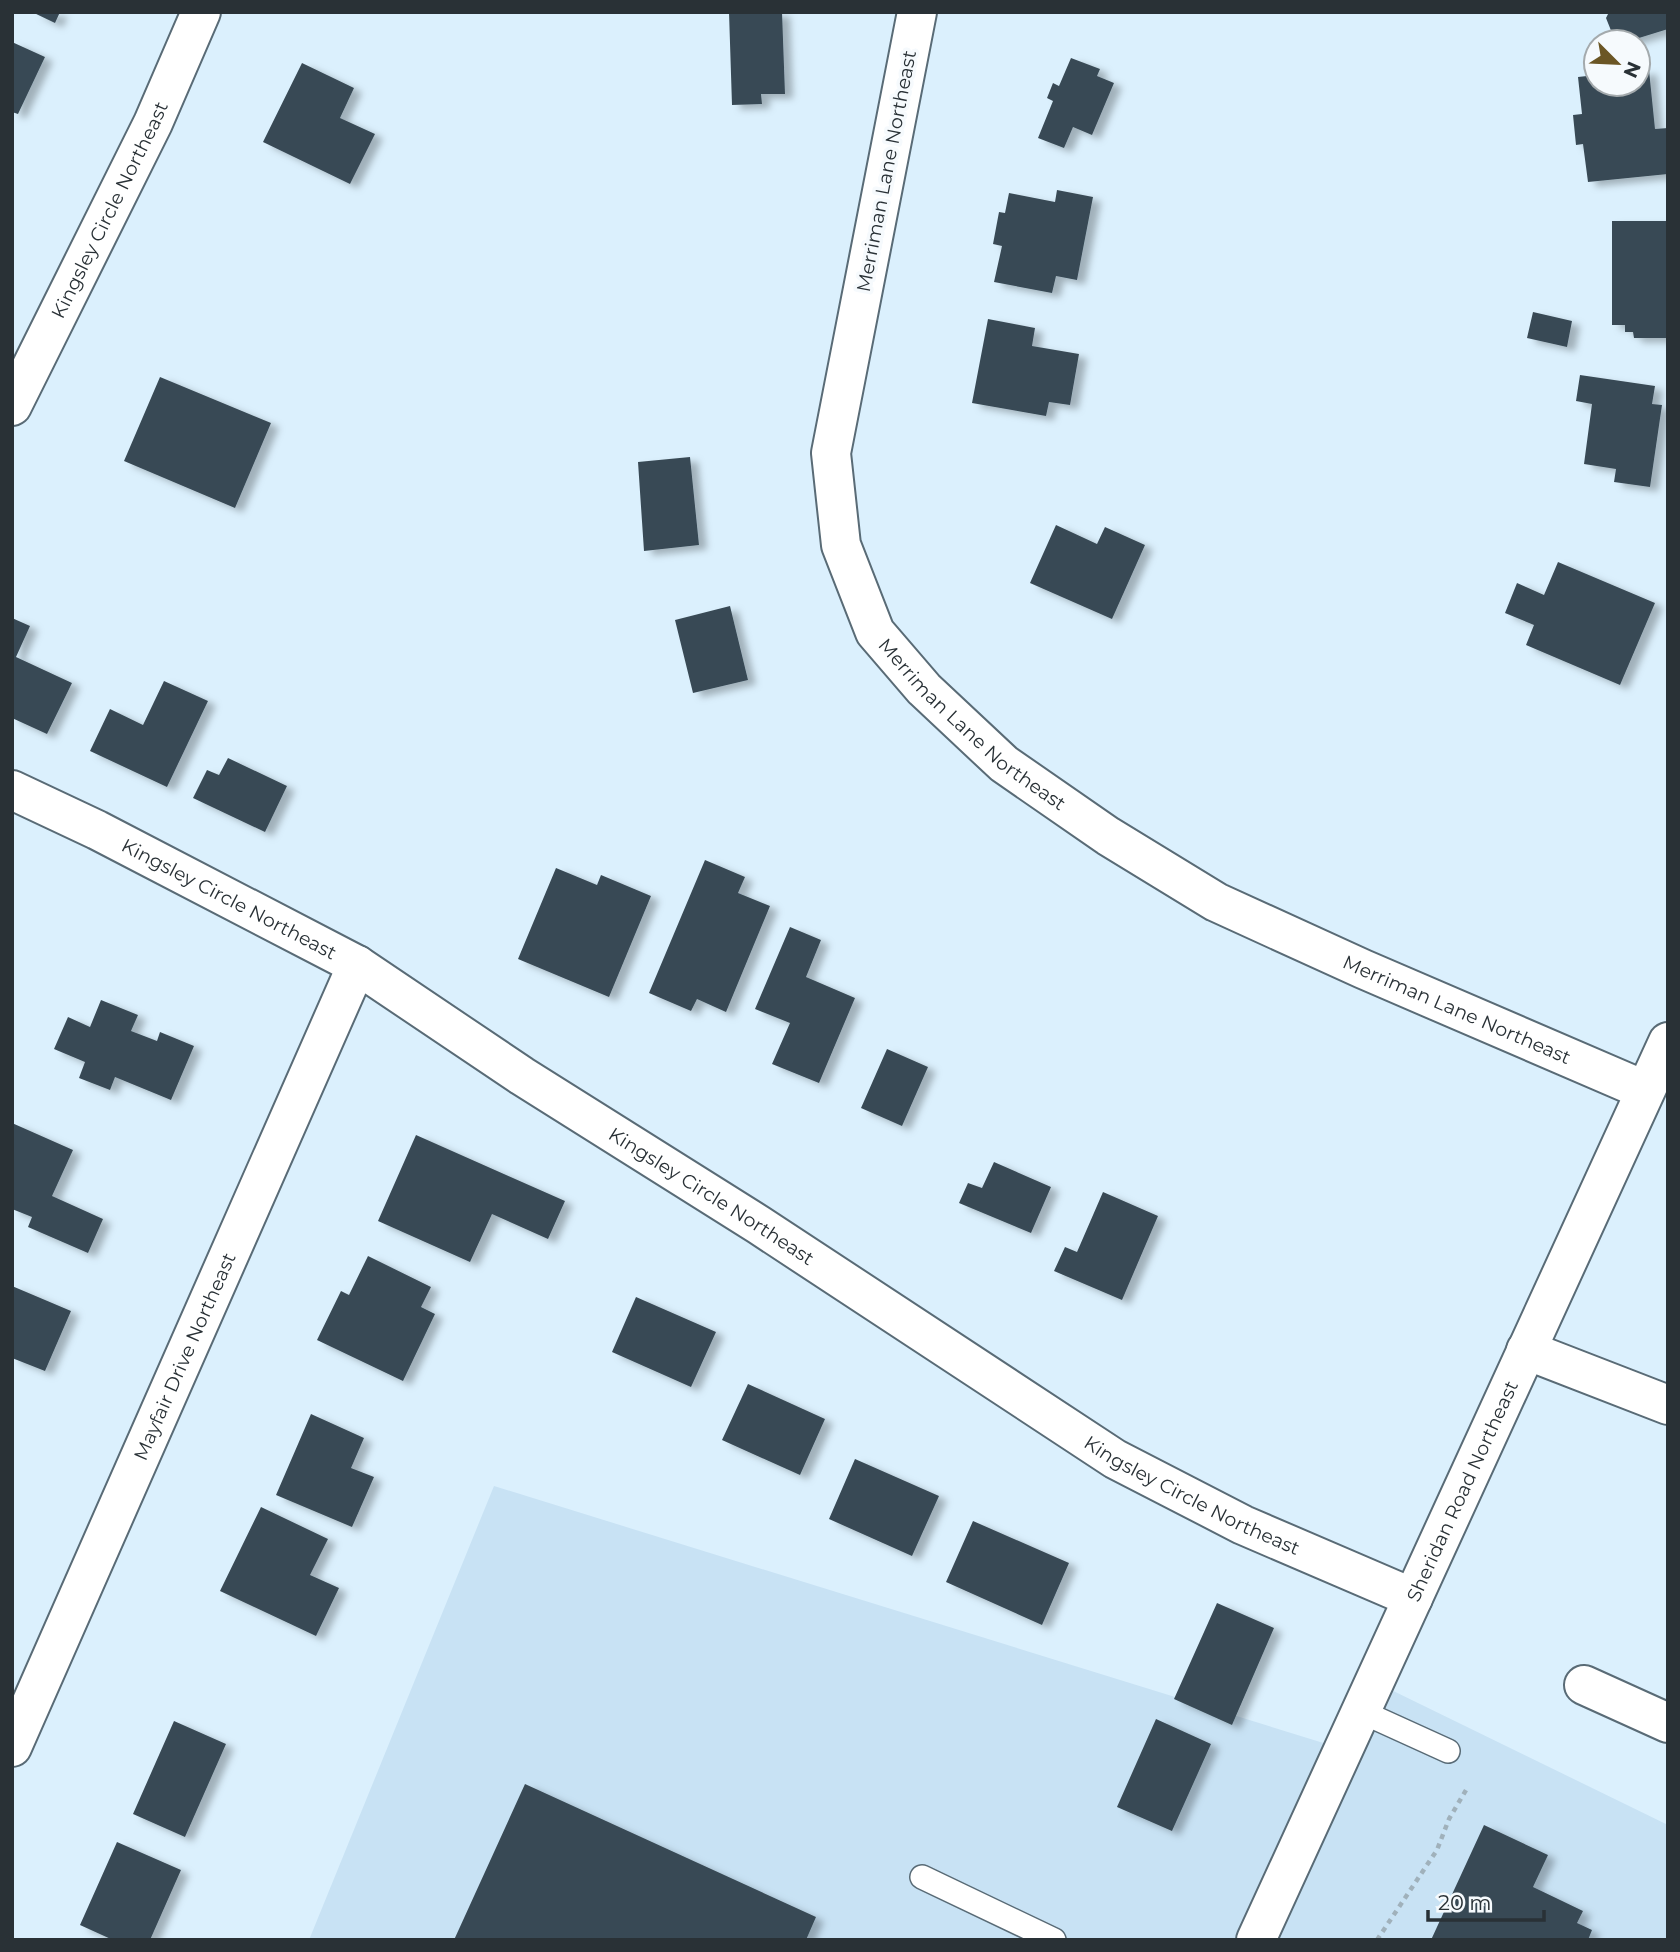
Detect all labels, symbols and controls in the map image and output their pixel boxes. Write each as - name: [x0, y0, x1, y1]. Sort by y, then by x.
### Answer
- north arrow: [1582, 28, 1652, 98]
- street label: Merriman Lane Northeast: [852, 48, 921, 294]
- text: N: [1618, 58, 1646, 81]
- street label: Kingsley Circle Northeast: [47, 98, 173, 322]
- street label: Merriman Lane Northeast: [874, 634, 1070, 816]
- street label: Kingsley Circle Northeast: [118, 834, 341, 965]
- street label: Merriman Lane Northeast: [1339, 950, 1575, 1069]
- street label: Kingsley Circle Northeast: [604, 1122, 819, 1270]
- street label: Mayfair Drive Northeast: [129, 1249, 241, 1464]
- street label: Sheridan Road Northeast: [1402, 1377, 1523, 1605]
- street label: Kingsley Circle Northeast: [1080, 1431, 1303, 1560]
- scale bar: [1428, 1878, 1544, 1922]
- text: 20 m: [1438, 1890, 1492, 1915]

